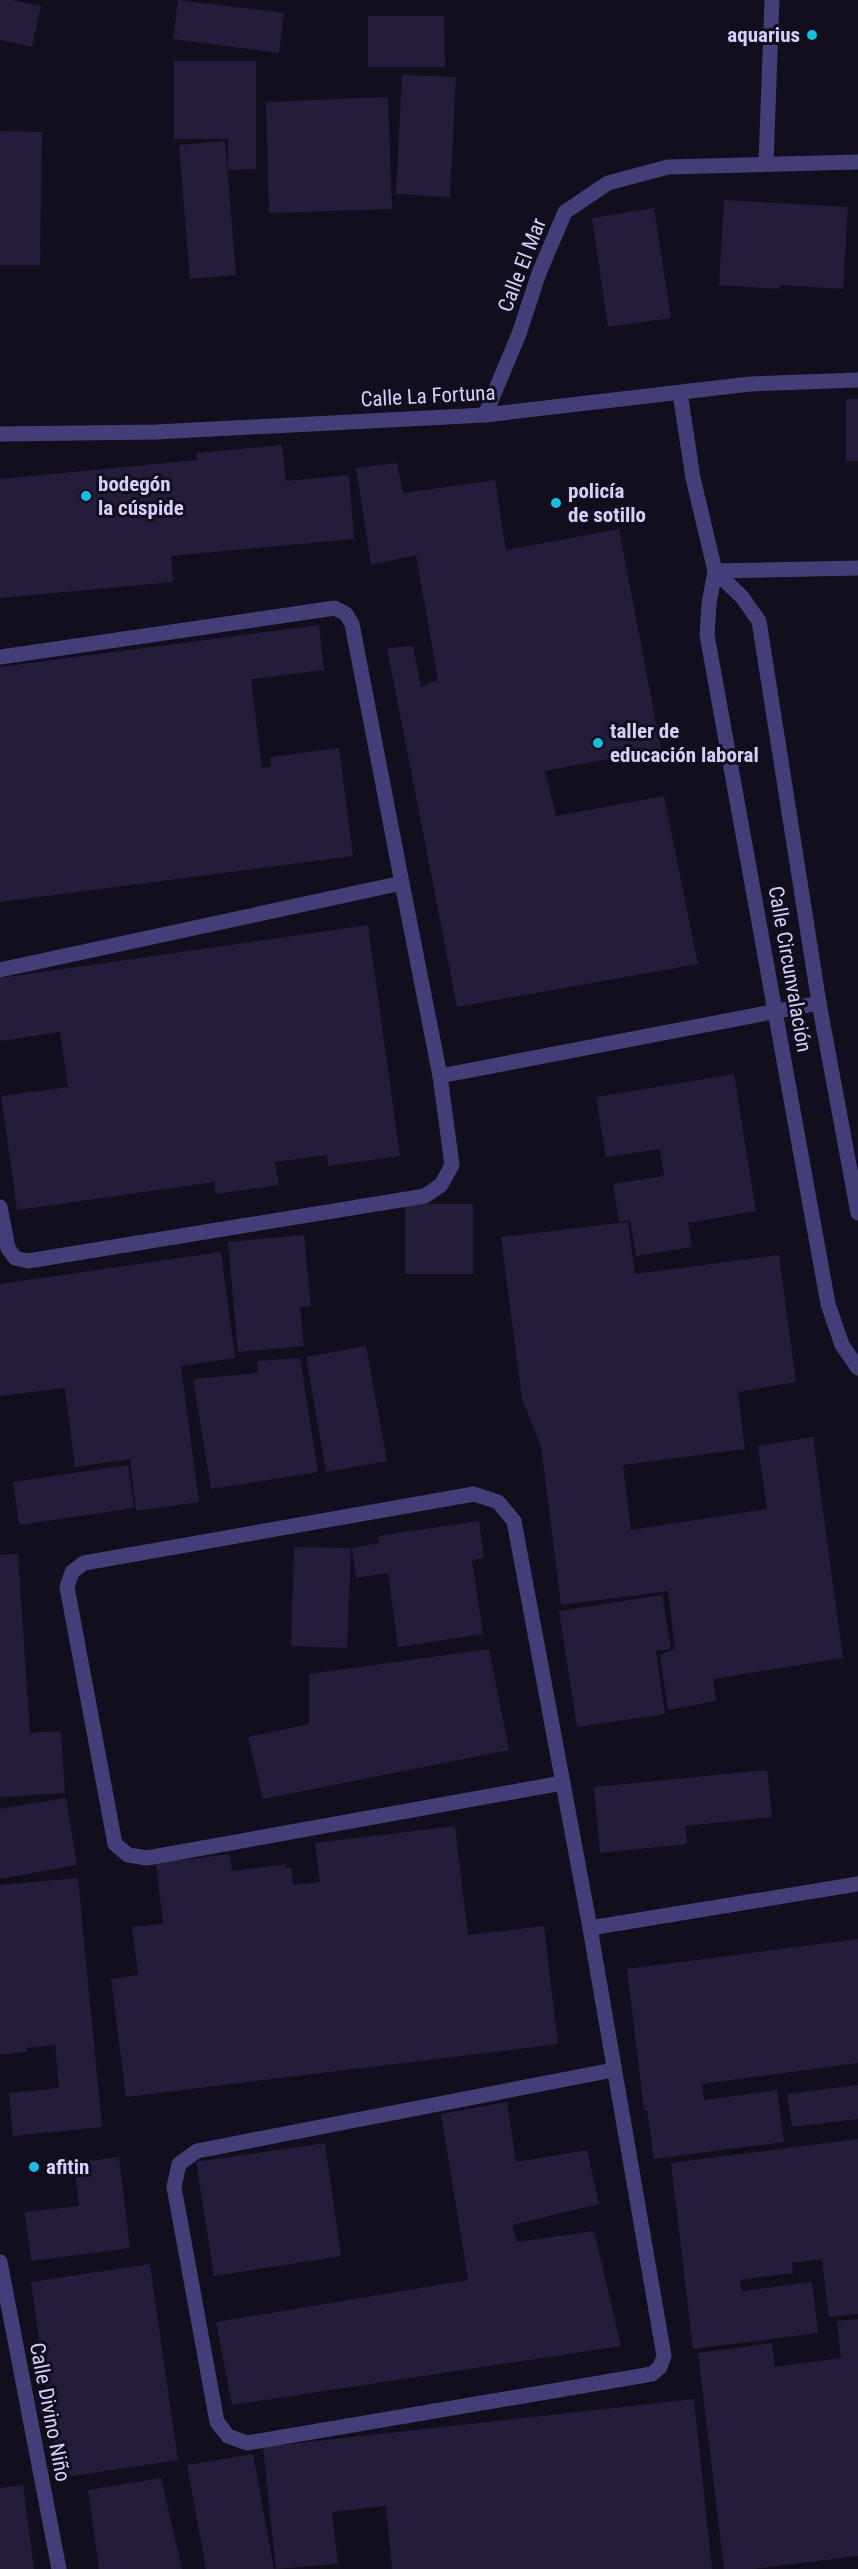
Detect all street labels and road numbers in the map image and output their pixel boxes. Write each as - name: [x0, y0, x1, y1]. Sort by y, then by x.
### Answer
- street label: Calle El Mar: [493, 215, 551, 315]
- street label: Calle La Fortuna: [360, 380, 496, 412]
- street label: Calle Circunvalación: [764, 884, 816, 1054]
- street label: Calle Divino Niño: [25, 2341, 75, 2483]

